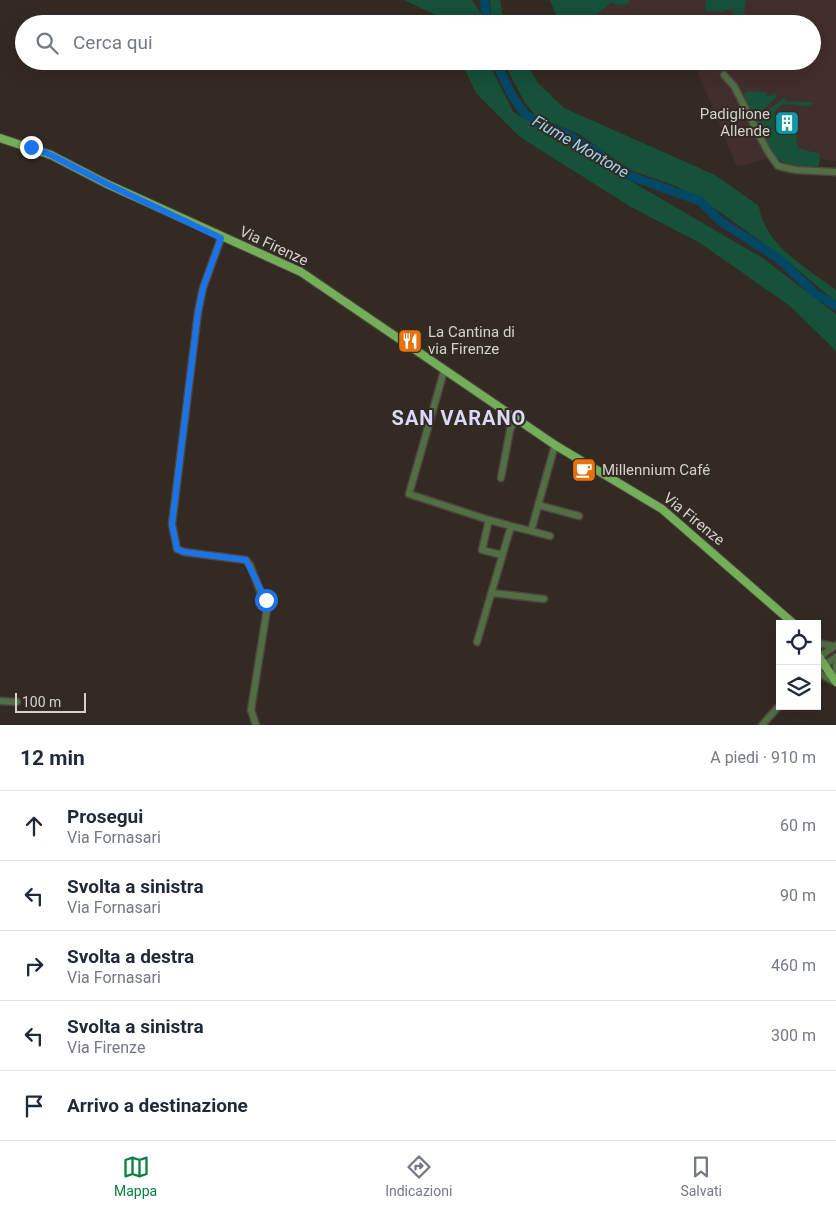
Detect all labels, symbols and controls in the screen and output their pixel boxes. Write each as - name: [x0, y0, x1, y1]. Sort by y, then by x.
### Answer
- search box: [15, 15, 821, 70]
- icon: search: [33, 29, 61, 57]
- text: Cerca qui: [73, 31, 153, 54]
- place label: Padiglione Allende: [700, 105, 770, 140]
- building icon: Padiglione Allende: [774, 110, 800, 136]
- water label: Fiume Montone: [529, 111, 632, 182]
- route end: [20, 136, 43, 159]
- street label: Via Firenze: [237, 222, 311, 270]
- place label: La Cantina di via Firenze: [428, 323, 515, 358]
- restaurant icon: La Cantina di via Firenze: [397, 328, 423, 354]
- district label: SAN VARANO: [392, 406, 526, 430]
- cafe icon: Millennium Café: [571, 457, 597, 483]
- place label: Millennium Café: [602, 461, 710, 479]
- street label: Via Firenze: [660, 489, 728, 549]
- route start: [255, 589, 278, 612]
- map controls: [776, 620, 821, 710]
- button: locate: [776, 620, 821, 665]
- button: layers: [776, 665, 821, 710]
- scale bar: [15, 690, 86, 713]
- text: 100 m: [22, 694, 61, 710]
- text: 12 min: [20, 746, 85, 770]
- text: A piedi · 910 m: [710, 748, 816, 767]
- text: Prosegui: [67, 805, 143, 828]
- icon: ahead: [20, 812, 48, 840]
- text: 60 m: [780, 816, 816, 835]
- text: Via Fornasari: [67, 828, 161, 847]
- text: Svolta a sinistra: [67, 875, 204, 898]
- icon: left: [20, 882, 48, 910]
- text: 90 m: [780, 886, 816, 905]
- text: Via Fornasari: [67, 898, 161, 917]
- text: Svolta a destra: [67, 945, 194, 968]
- icon: right: [20, 952, 48, 980]
- text: 460 m: [771, 956, 816, 975]
- text: Via Fornasari: [67, 968, 161, 987]
- text: Svolta a sinistra: [67, 1015, 204, 1038]
- icon: left: [20, 1022, 48, 1050]
- text: 300 m: [771, 1026, 816, 1045]
- text: Via Firenze: [67, 1038, 145, 1057]
- icon: arrive: [20, 1092, 48, 1120]
- text: Arrivo a destinazione: [67, 1094, 248, 1117]
- tab: Mappa: [114, 1153, 157, 1199]
- tab: Indicazioni: [385, 1153, 452, 1199]
- tab: Salvati: [680, 1153, 722, 1199]

